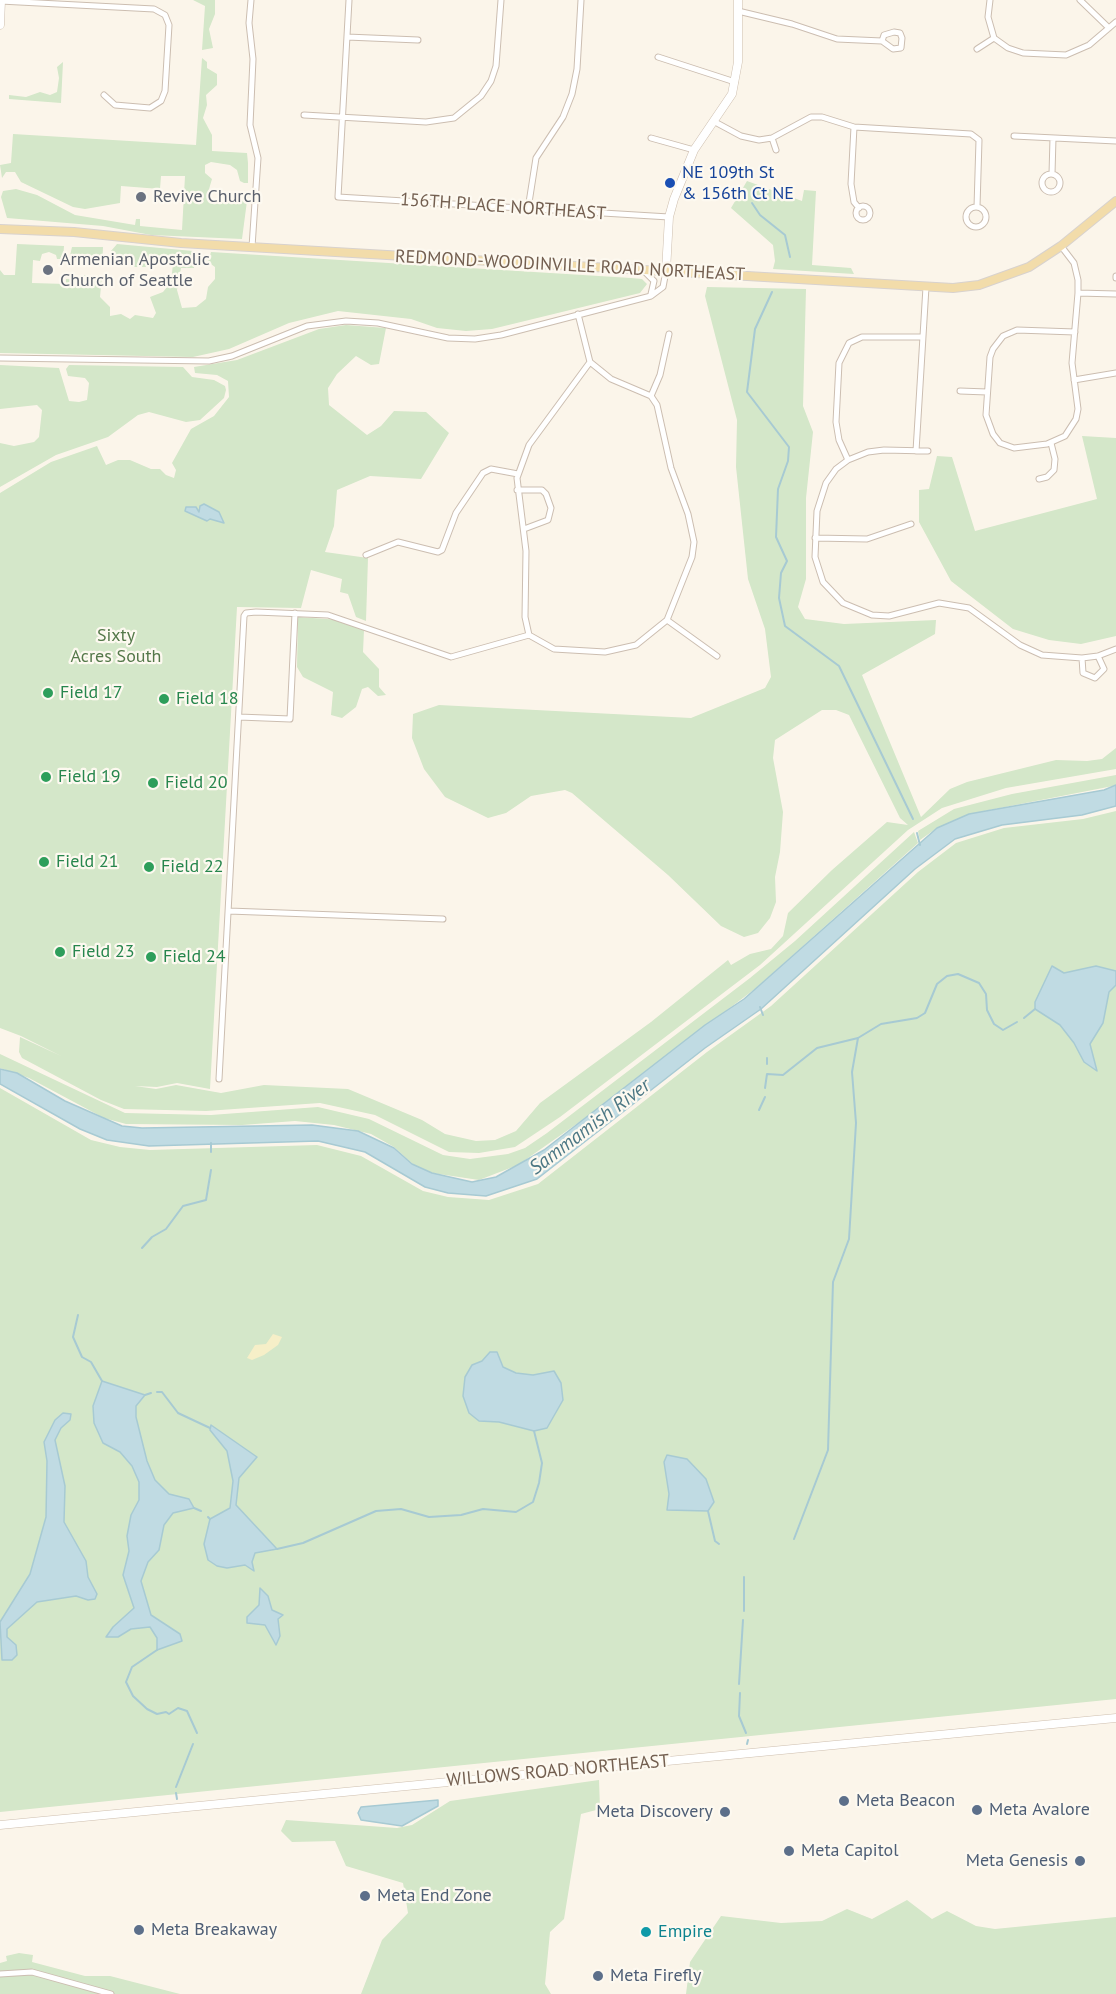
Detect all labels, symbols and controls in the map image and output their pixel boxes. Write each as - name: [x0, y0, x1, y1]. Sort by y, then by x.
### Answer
- place label: NE 109th St & 156th Ct NE: [682, 162, 794, 204]
- marker: NE 109th St & 156th Ct NE: [663, 176, 677, 190]
- place label: Revive Church: [153, 186, 261, 208]
- street label: 156TH PLACE NORTHEAST: [399, 189, 607, 225]
- marker: Revive Church: [134, 190, 148, 204]
- street label: REDMOND-WOODINVILLE ROAD NORTHEAST: [394, 246, 746, 286]
- place label: Armenian Apostolic Church of Seattle: [60, 249, 210, 292]
- marker: Armenian Apostolic Church of Seattle: [41, 263, 55, 277]
- park label: Sixty Acres South: [71, 625, 161, 668]
- place label: Field 17: [60, 682, 123, 704]
- marker: Field 17: [41, 686, 55, 700]
- place label: Field 18: [176, 688, 239, 710]
- marker: Field 18: [157, 692, 171, 706]
- place label: Field 19: [58, 766, 121, 788]
- marker: Field 19: [39, 770, 53, 784]
- place label: Field 20: [165, 772, 228, 794]
- marker: Field 20: [146, 776, 160, 790]
- place label: Field 21: [56, 851, 119, 873]
- marker: Field 21: [37, 855, 51, 869]
- place label: Field 22: [161, 856, 224, 878]
- marker: Field 22: [142, 860, 156, 874]
- place label: Field 23: [72, 941, 135, 963]
- marker: Field 23: [53, 945, 67, 959]
- place label: Field 24: [163, 946, 226, 968]
- marker: Field 24: [144, 950, 158, 964]
- water label: Sammamish River: [525, 1074, 655, 1180]
- street label: WILLOWS ROAD NORTHEAST: [446, 1751, 670, 1791]
- place label: Meta Beacon: [856, 1790, 955, 1812]
- marker: Meta Beacon: [837, 1794, 851, 1808]
- place label: Meta Avalore: [989, 1799, 1090, 1821]
- place label: Meta Discovery: [596, 1801, 713, 1823]
- marker: Meta Avalore: [970, 1803, 984, 1817]
- marker: Meta Discovery: [718, 1805, 732, 1819]
- place label: Meta Capitol: [801, 1840, 898, 1862]
- marker: Meta Capitol: [782, 1844, 796, 1858]
- place label: Meta Genesis: [966, 1850, 1068, 1872]
- marker: Meta Genesis: [1073, 1854, 1087, 1868]
- place label: Meta End Zone: [377, 1885, 492, 1907]
- marker: Meta End Zone: [358, 1889, 372, 1903]
- place label: Meta Breakaway: [151, 1919, 277, 1941]
- place label: Empire: [658, 1921, 712, 1943]
- marker: Meta Breakaway: [132, 1923, 146, 1937]
- marker: Empire: [639, 1925, 653, 1939]
- place label: Meta Firefly: [610, 1965, 701, 1987]
- marker: Meta Firefly: [591, 1969, 605, 1983]

